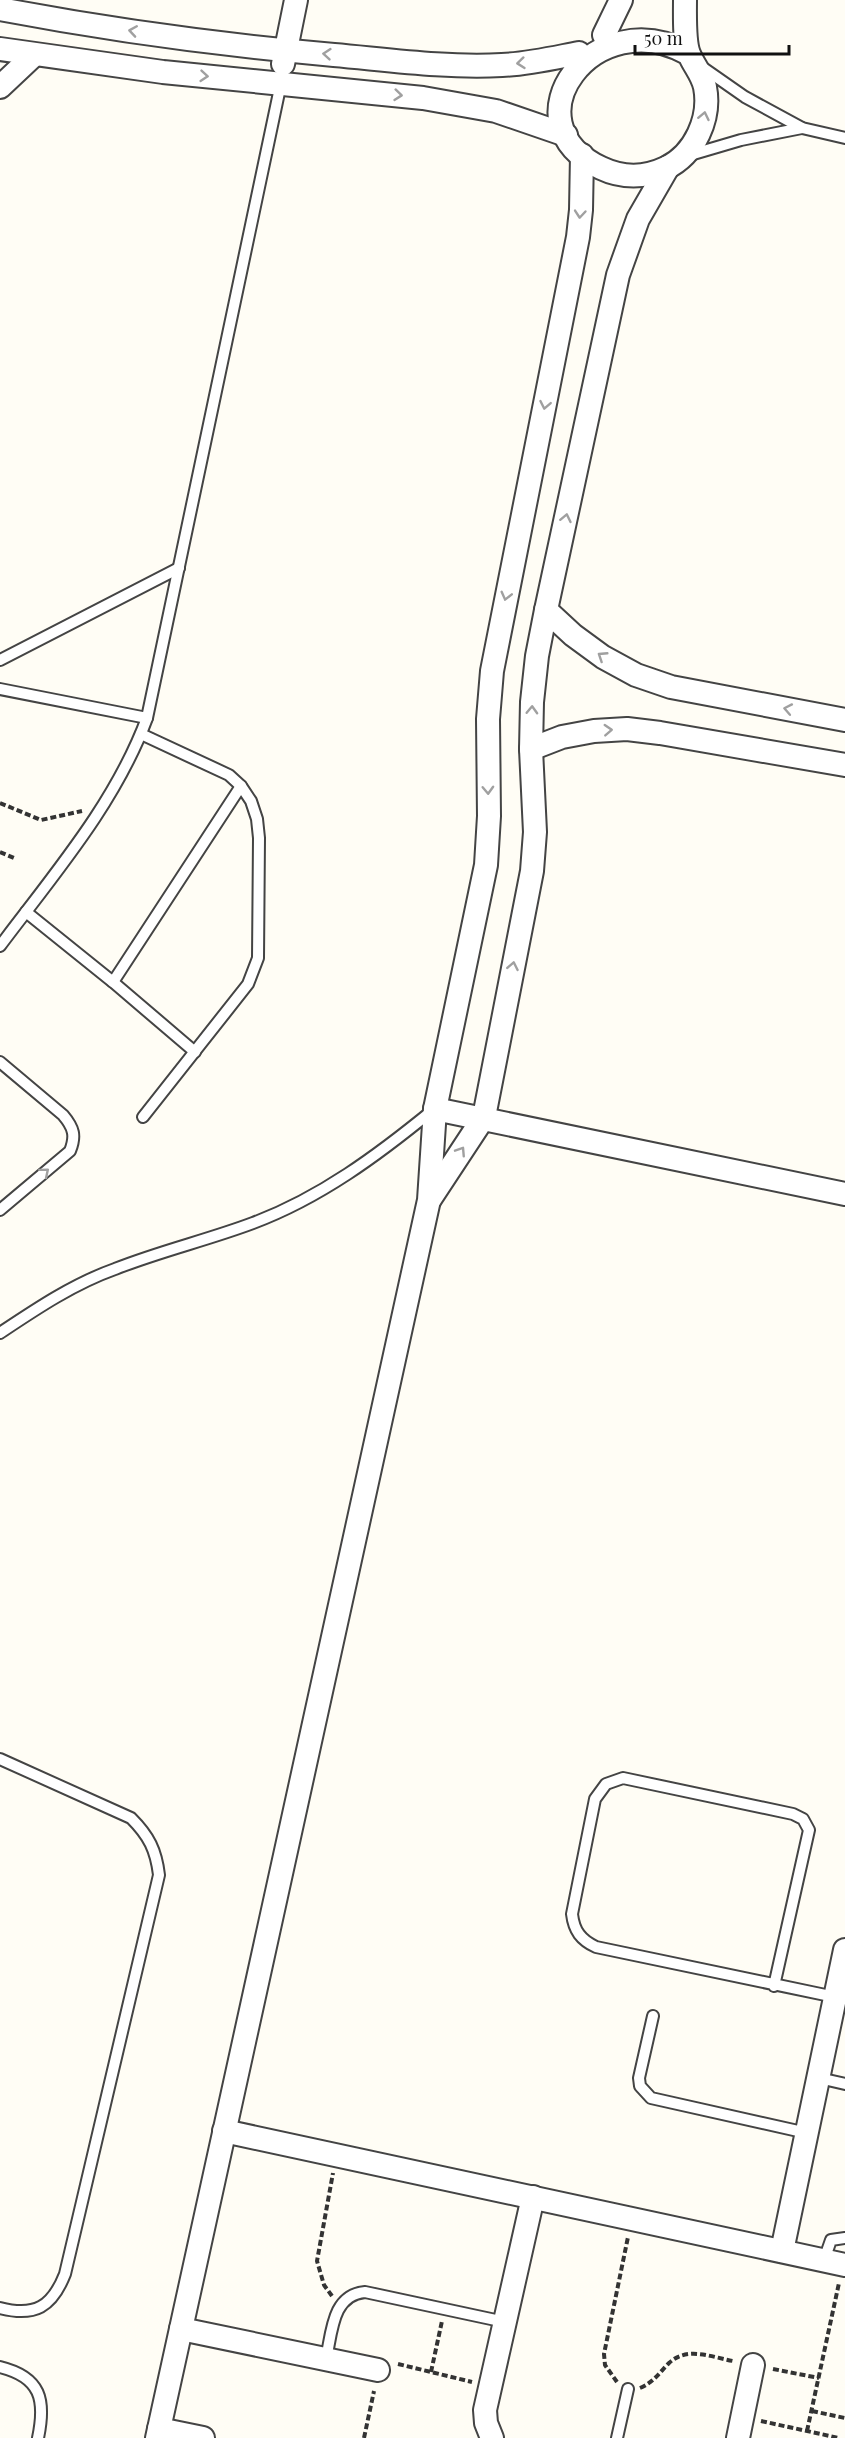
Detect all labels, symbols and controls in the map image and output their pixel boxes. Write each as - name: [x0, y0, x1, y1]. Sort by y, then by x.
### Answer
- scale bar: [635, 18, 790, 56]
- one-way arrow: [128, 26, 138, 38]
- text: 50 m: [644, 26, 683, 50]
- one-way arrow: [322, 48, 331, 61]
- one-way arrow: [517, 56, 526, 69]
- one-way arrow: [199, 69, 208, 82]
- one-way arrow: [393, 88, 402, 101]
- one-way arrow: [697, 111, 710, 121]
- one-way arrow: [574, 209, 587, 218]
- one-way arrow: [539, 400, 552, 410]
- one-way arrow: [559, 513, 572, 523]
- one-way arrow: [501, 591, 514, 601]
- one-way arrow: [598, 651, 608, 663]
- one-way arrow: [783, 703, 793, 716]
- one-way arrow: [526, 705, 539, 714]
- one-way arrow: [603, 724, 612, 737]
- one-way arrow: [482, 785, 495, 794]
- one-way arrow: [506, 961, 519, 971]
- one-way arrow: [454, 1147, 466, 1157]
- one-way arrow: [38, 1168, 49, 1179]

